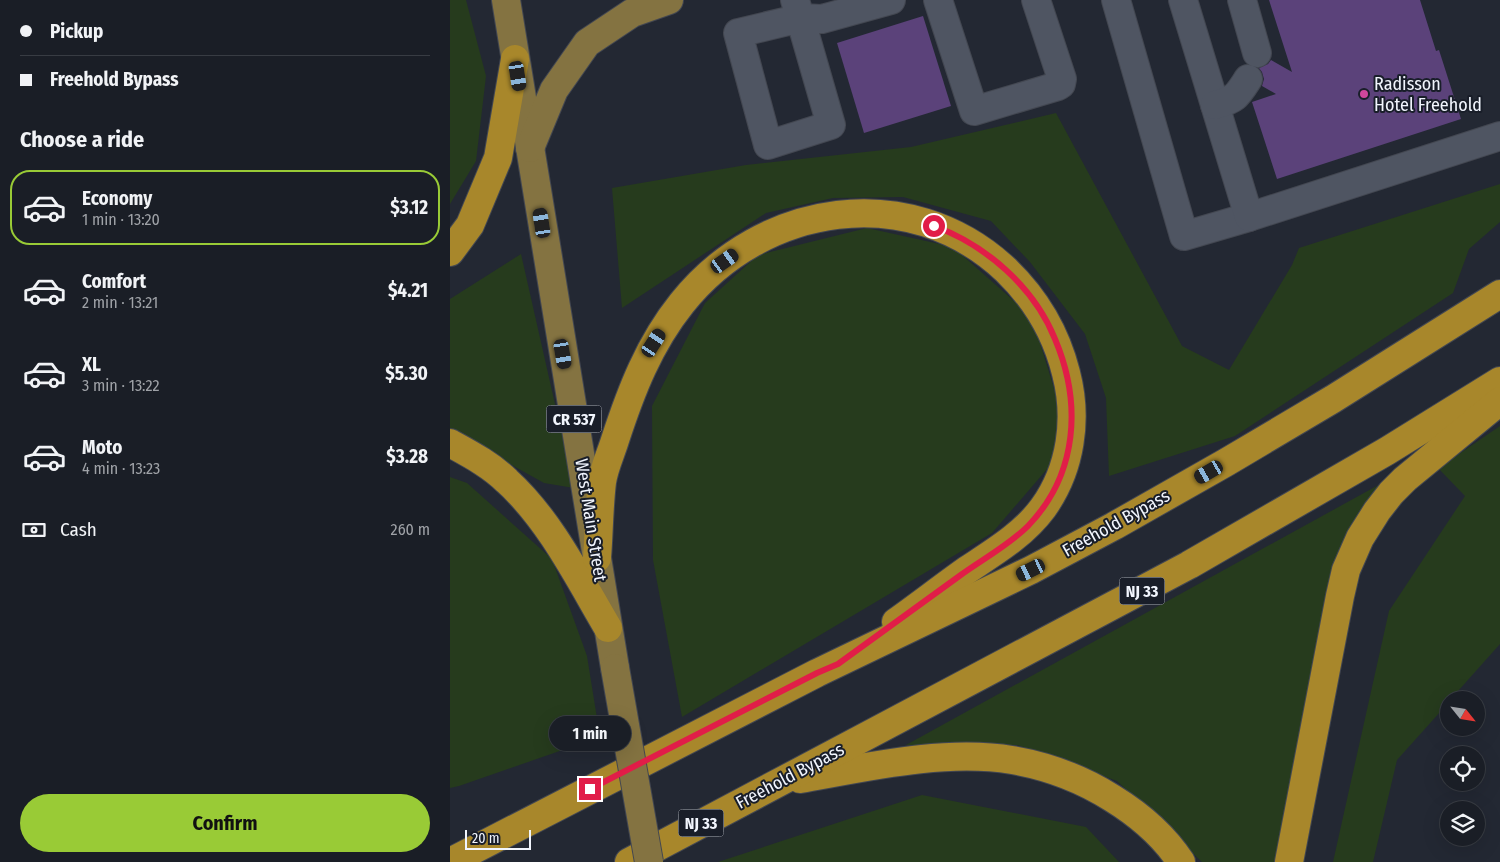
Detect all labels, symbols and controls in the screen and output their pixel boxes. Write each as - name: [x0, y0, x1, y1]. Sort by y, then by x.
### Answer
- text: Pickup: [50, 20, 103, 43]
- car: [508, 60, 527, 92]
- text: Freehold Bypass: [50, 68, 179, 91]
- place label: Radisson Hotel Freehold: [1374, 73, 1482, 116]
- marker: Radisson Hotel Freehold: [1358, 88, 1370, 100]
- text: Choose a ride: [20, 126, 144, 153]
- icon: car: [22, 185, 67, 230]
- text: Economy: [82, 187, 152, 210]
- text: $3.12: [390, 196, 428, 219]
- car: [532, 207, 551, 239]
- text: 1 min · 13:20: [82, 210, 160, 229]
- route start: [923, 215, 945, 237]
- car: [708, 246, 741, 276]
- icon: car: [22, 268, 67, 313]
- text: Comfort: [82, 270, 146, 293]
- text: $4.21: [388, 279, 428, 302]
- text: 2 min · 13:21: [82, 293, 158, 312]
- car: [639, 326, 668, 360]
- car: [553, 338, 572, 370]
- icon: car: [22, 351, 67, 396]
- text: XL: [82, 353, 101, 376]
- text: $5.30: [385, 362, 428, 385]
- text: 3 min · 13:22: [82, 376, 160, 395]
- road number: CR 537: [546, 406, 602, 432]
- icon: car: [22, 434, 67, 479]
- text: Moto: [82, 436, 122, 459]
- text: $3.28: [386, 445, 428, 468]
- street label: West Main Street: [570, 457, 612, 583]
- car: [1192, 458, 1225, 486]
- text: 4 min · 13:23: [82, 459, 160, 478]
- street label: Freehold Bypass: [1058, 484, 1174, 562]
- icon: cash: [20, 516, 48, 544]
- text: Cash: [60, 518, 97, 541]
- text: 260 m: [391, 520, 430, 539]
- car: [1014, 557, 1047, 583]
- road number: NJ 33: [1120, 578, 1164, 604]
- north arrow: [1440, 691, 1485, 736]
- map controls: [1440, 691, 1485, 846]
- callout: 1 min: [549, 716, 631, 752]
- text: 1 min: [573, 724, 607, 743]
- street label: Freehold Bypass: [732, 738, 848, 814]
- button: locate: [1440, 746, 1485, 791]
- route end: [579, 778, 601, 800]
- button: Confirm: [20, 794, 430, 852]
- button: layers: [1440, 801, 1485, 846]
- road number: NJ 33: [678, 810, 724, 836]
- scale bar: [465, 827, 531, 850]
- text: 20 m: [472, 830, 500, 847]

